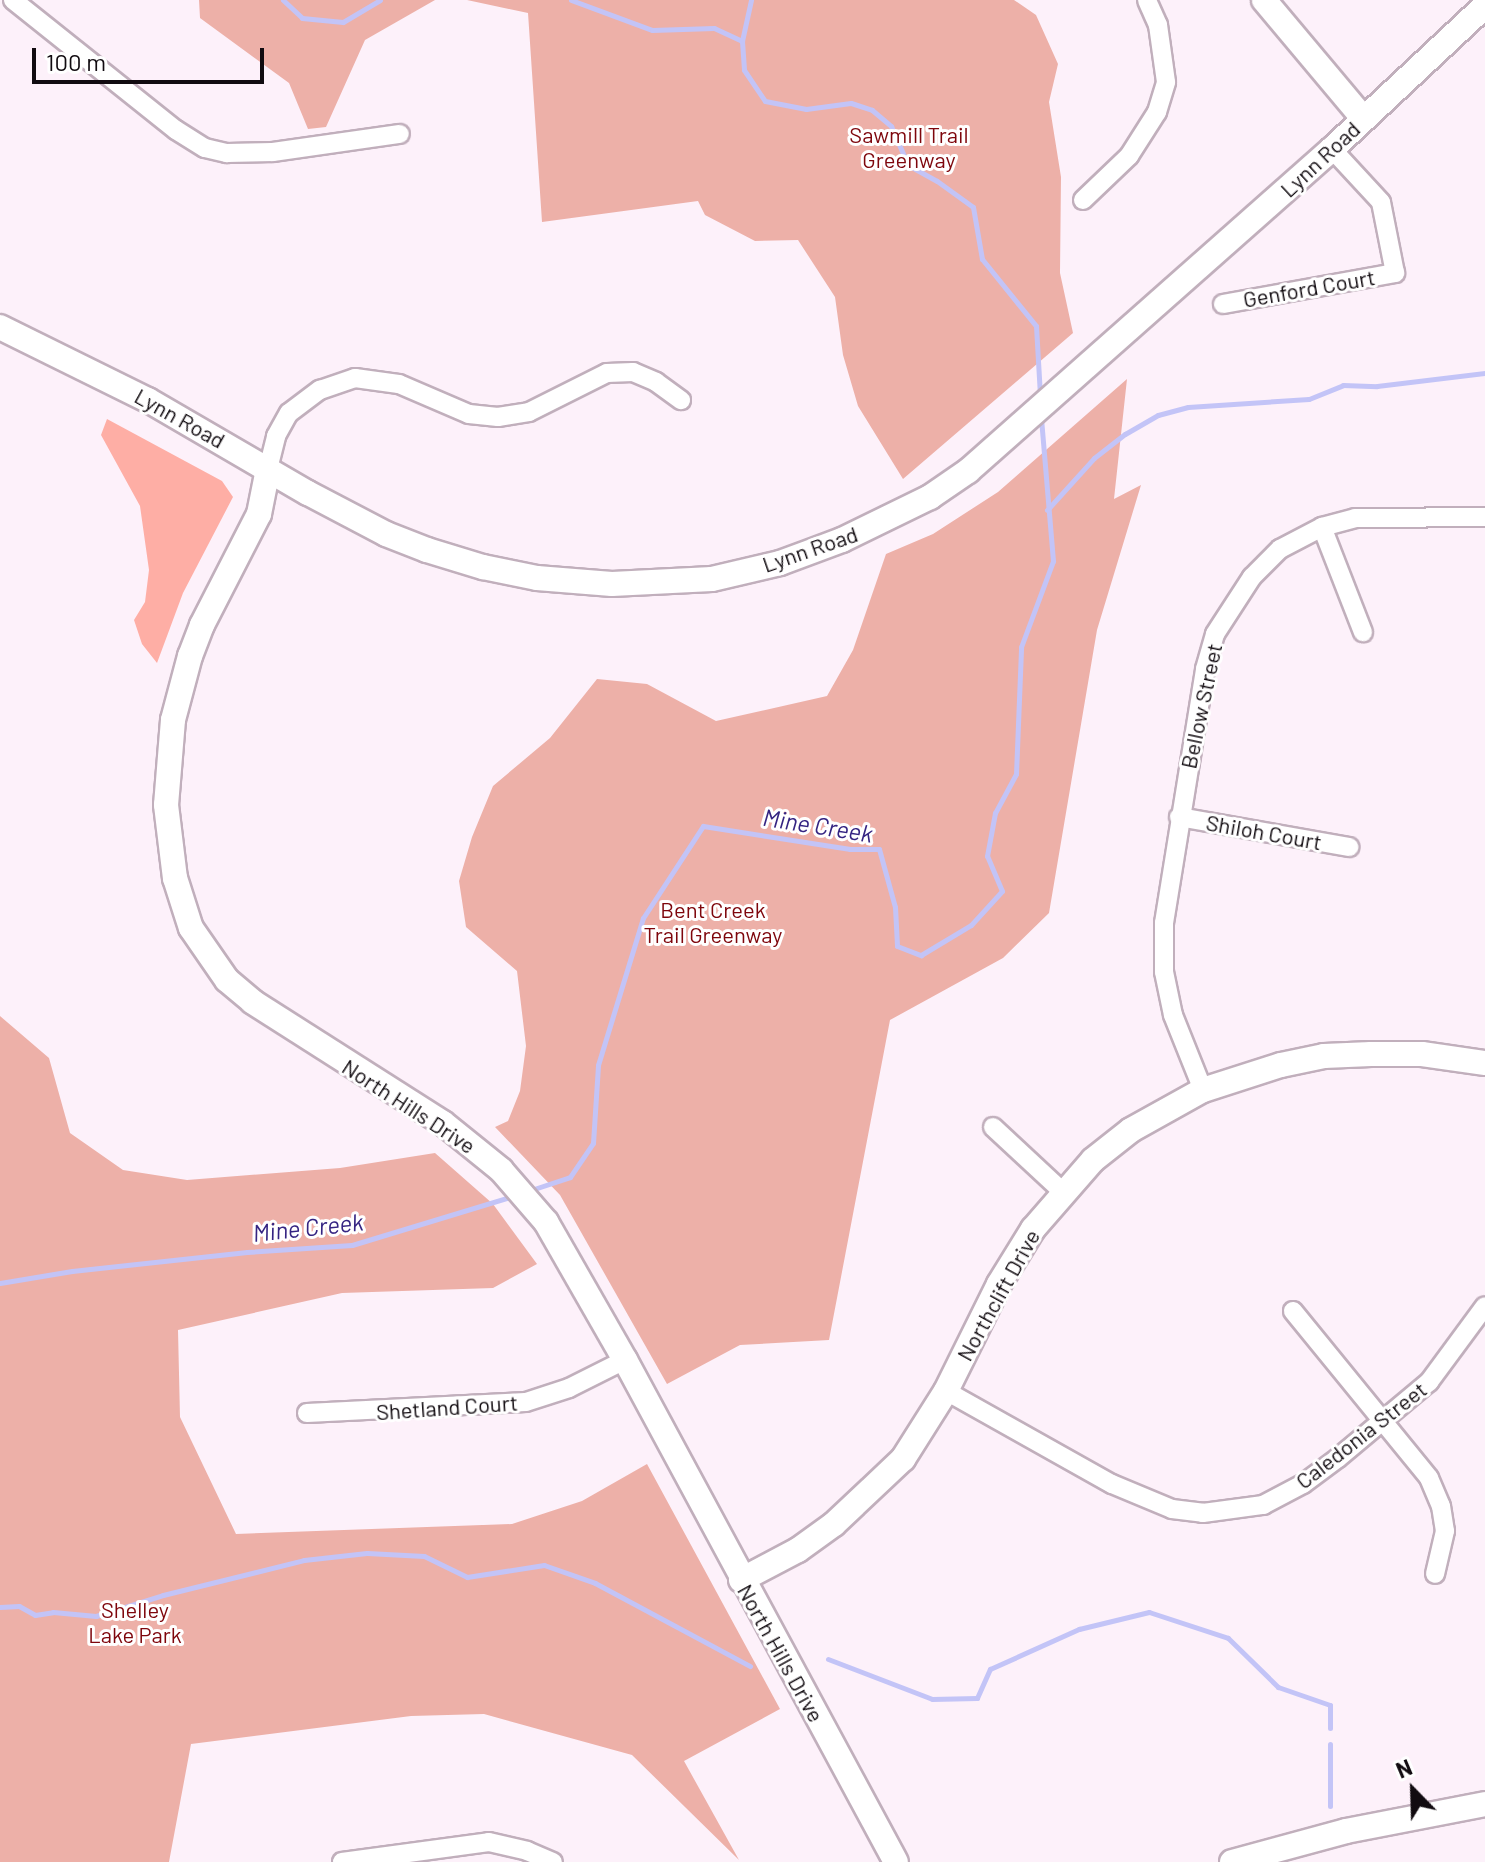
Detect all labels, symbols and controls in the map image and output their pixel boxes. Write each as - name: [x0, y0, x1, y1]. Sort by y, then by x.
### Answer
- scale bar: [36, 32, 268, 82]
- text: 100 m: [46, 47, 106, 76]
- street label: Lynn Road: [1275, 116, 1365, 202]
- park label: Sawmill Trail Greenway: [849, 121, 969, 172]
- street label: Genford Court: [1241, 263, 1377, 313]
- street label: Lynn Road: [130, 382, 230, 454]
- street label: Lynn Road: [759, 520, 861, 578]
- street label: Bellow Street: [1175, 641, 1227, 771]
- water label: Mine Creek: [761, 802, 875, 848]
- street label: Shiloh Court: [1204, 809, 1324, 855]
- park label: Bent Creek Trail Greenway: [644, 896, 782, 948]
- street label: North Hills Drive: [337, 1053, 481, 1159]
- water label: Mine Creek: [251, 1207, 365, 1247]
- street label: Northclift Drive: [951, 1225, 1045, 1365]
- street label: Caledonia Street: [1290, 1376, 1432, 1494]
- street label: Shetland Court: [375, 1389, 519, 1425]
- street label: North Hills Drive: [732, 1579, 830, 1727]
- park label: Shelley Lake Park: [88, 1596, 182, 1648]
- north arrow: [1373, 1750, 1453, 1830]
- text: N: [1392, 1753, 1415, 1783]

